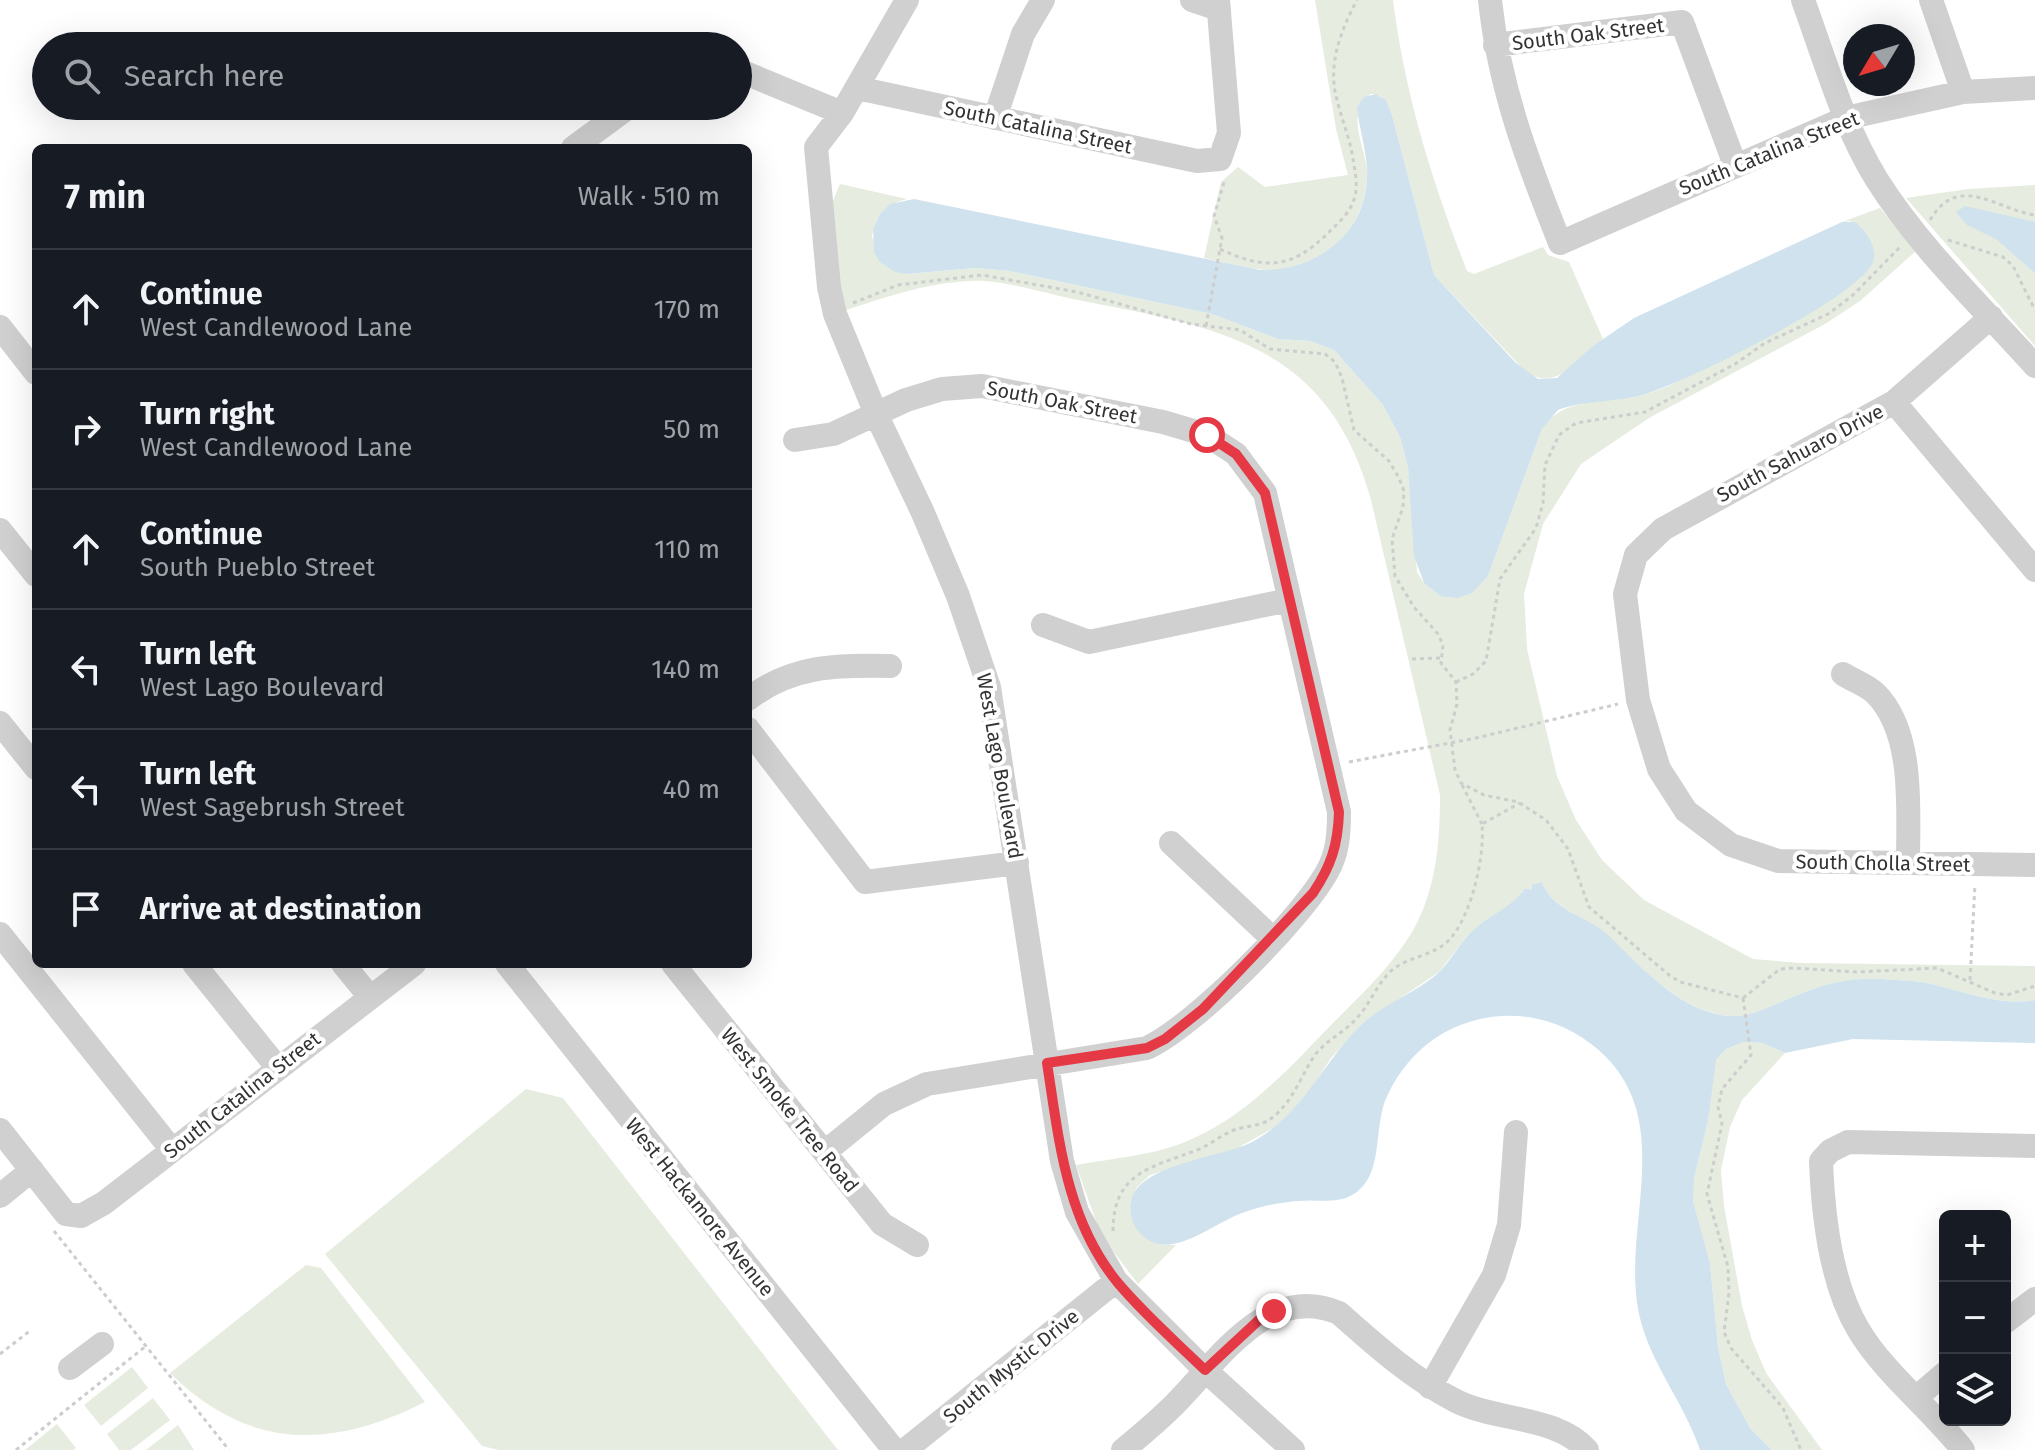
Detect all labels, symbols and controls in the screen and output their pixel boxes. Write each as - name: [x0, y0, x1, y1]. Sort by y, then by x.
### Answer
- street label: South Oak Street: [1511, 13, 1666, 55]
- north arrow: [1843, 24, 1915, 96]
- search box: [32, 32, 752, 120]
- icon: search: [60, 54, 104, 98]
- text: Search here: [124, 58, 284, 94]
- street label: South Catalina Street: [942, 95, 1135, 159]
- street label: South Catalina Street: [1676, 106, 1863, 200]
- text: 7 min: [64, 176, 146, 217]
- text: Walk · 510 m: [578, 181, 720, 212]
- text: Continue: [140, 276, 263, 312]
- icon: ahead: [64, 287, 108, 331]
- text: 170 m: [654, 294, 720, 325]
- text: West Candlewood Lane: [140, 312, 412, 343]
- street label: South Oak Street: [985, 376, 1140, 429]
- text: Turn right: [140, 396, 275, 432]
- street label: South Sahuaro Drive: [1712, 399, 1888, 507]
- icon: right: [64, 407, 108, 451]
- text: 50 m: [663, 414, 720, 445]
- route start: [1189, 417, 1225, 453]
- text: West Candlewood Lane: [140, 432, 412, 463]
- text: Continue: [140, 516, 263, 552]
- icon: ahead: [64, 527, 108, 571]
- text: 110 m: [654, 534, 720, 565]
- text: South Pueblo Street: [140, 552, 375, 583]
- text: Turn left: [140, 636, 256, 672]
- icon: left: [64, 647, 108, 691]
- text: 140 m: [651, 654, 720, 685]
- street label: West Lago Boulevard: [972, 671, 1028, 861]
- text: West Lago Boulevard: [140, 672, 385, 703]
- text: Turn left: [140, 756, 256, 792]
- icon: left: [64, 767, 108, 811]
- text: 40 m: [662, 774, 720, 805]
- text: West Sagebrush Street: [140, 792, 405, 823]
- street label: South Cholla Street: [1795, 849, 1971, 877]
- icon: arrive: [64, 887, 108, 931]
- text: Arrive at destination: [140, 891, 422, 927]
- street label: West Smoke Tree Road: [716, 1023, 864, 1197]
- street label: South Catalina Street: [159, 1026, 326, 1163]
- street label: West Hackamore Avenue: [621, 1113, 779, 1301]
- map controls: [1939, 1210, 2011, 1426]
- button: +: [1939, 1210, 2011, 1282]
- button: −: [1939, 1282, 2011, 1354]
- route end: [1256, 1293, 1292, 1329]
- street label: South Mystic Drive: [938, 1304, 1084, 1428]
- button: layers: [1939, 1354, 2011, 1426]

